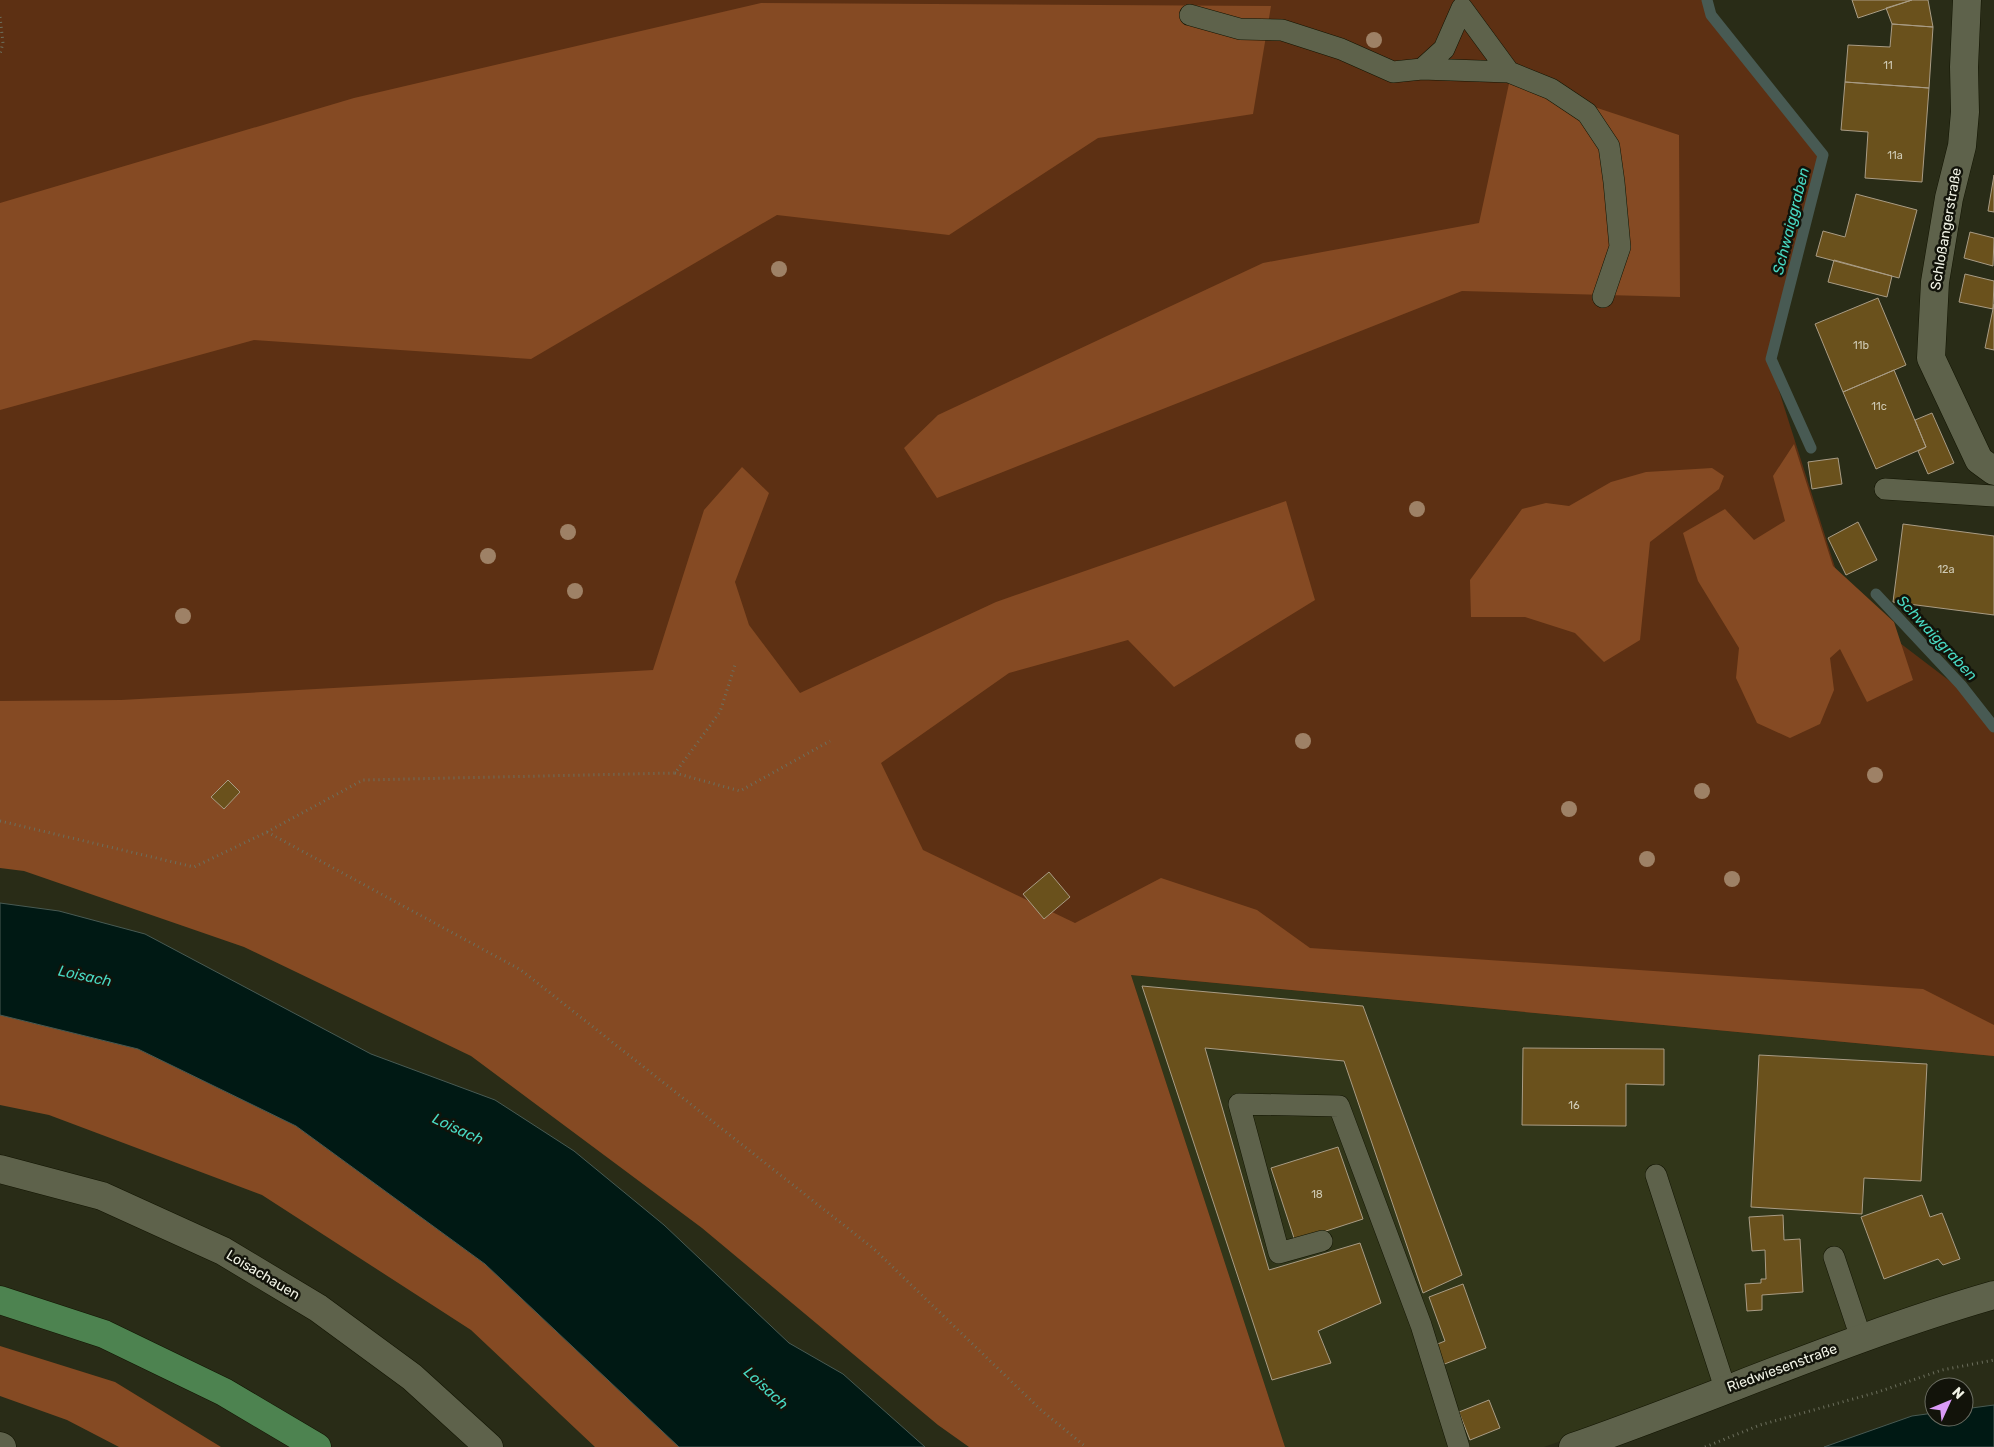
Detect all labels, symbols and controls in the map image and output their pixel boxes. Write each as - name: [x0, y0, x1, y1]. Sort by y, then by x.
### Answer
- house number: 11: [1883, 59, 1893, 72]
- house number: 11a: [1887, 149, 1903, 162]
- water label: Schwaiggraben: [1769, 166, 1813, 276]
- street label: Schloßangerstraße: [1927, 166, 1965, 292]
- house number: 11b: [1853, 339, 1869, 352]
- house number: 11c: [1871, 400, 1887, 413]
- house number: 12a: [1937, 563, 1955, 576]
- water label: Schwaiggraben: [1893, 592, 1981, 684]
- water label: Loisach: [57, 962, 113, 990]
- house number: 16: [1568, 1099, 1580, 1112]
- water label: Loisach: [430, 1109, 486, 1149]
- house number: 18: [1311, 1188, 1323, 1201]
- street label: Loisachauen: [223, 1246, 303, 1304]
- street label: Riedwiesenstraße: [1724, 1340, 1840, 1396]
- water label: Loisach: [740, 1363, 792, 1413]
- north arrow: [1924, 1377, 1974, 1427]
- text: N: [1948, 1384, 1968, 1403]

